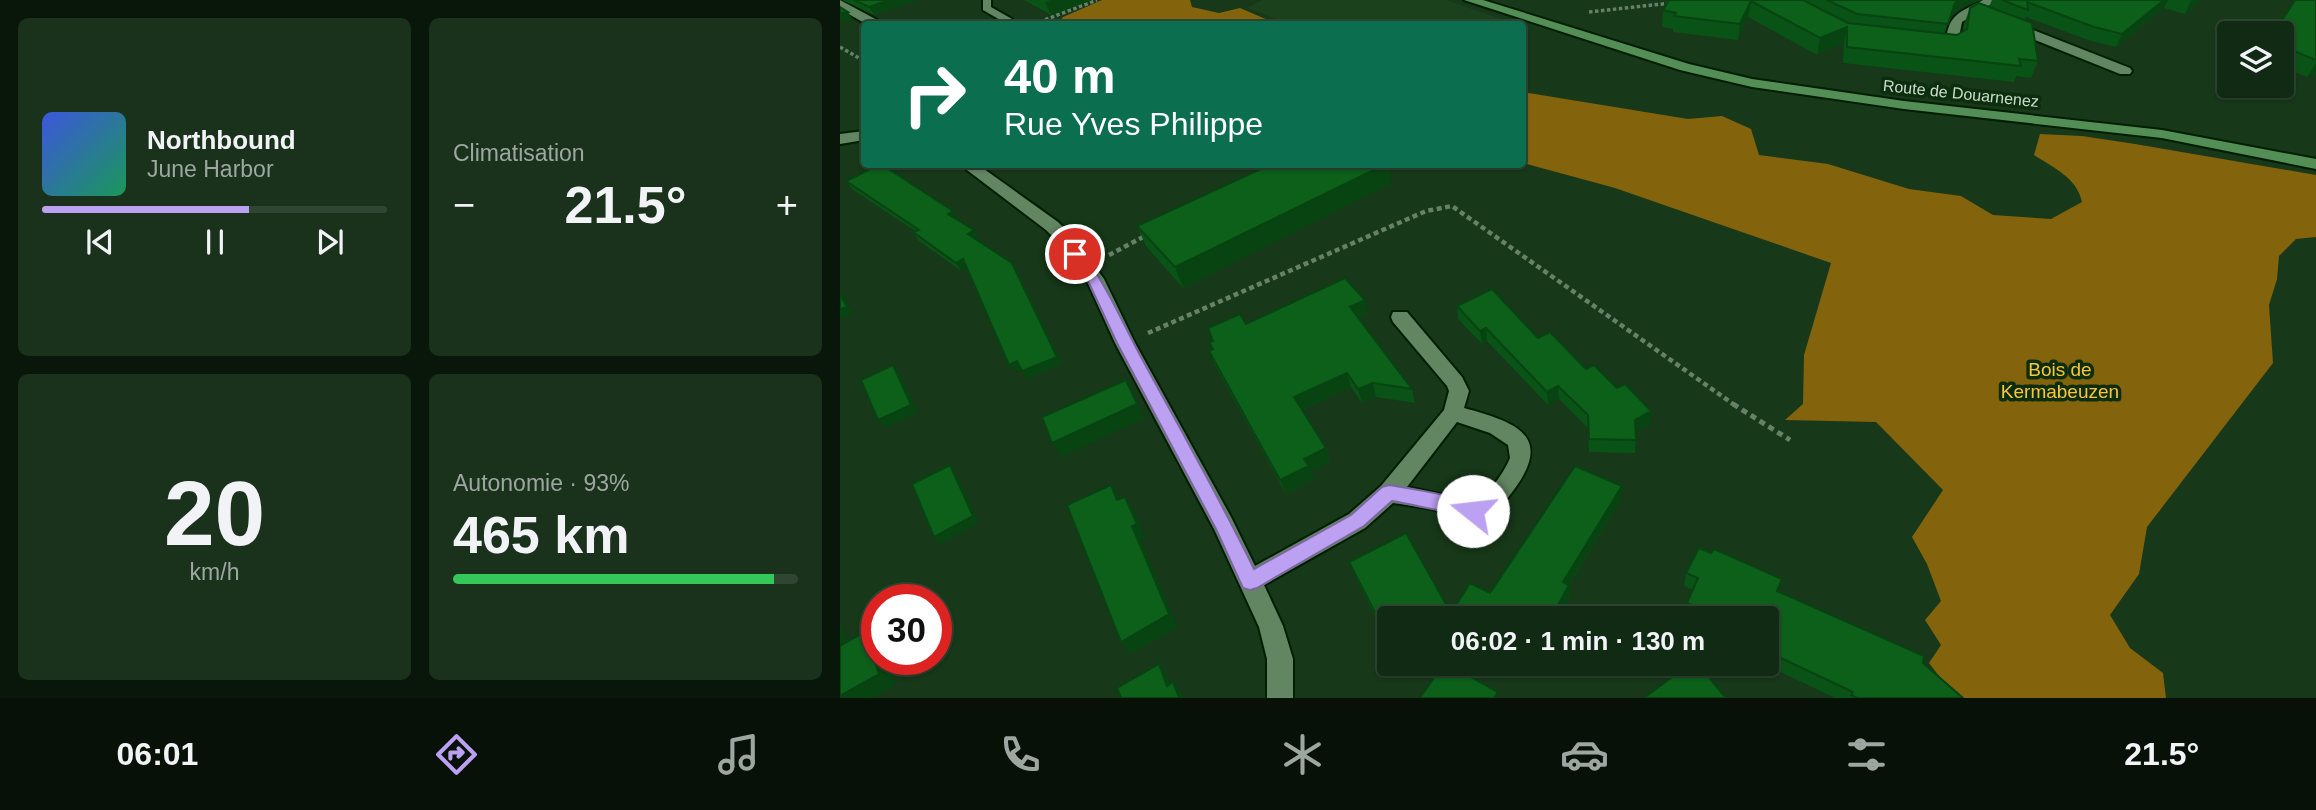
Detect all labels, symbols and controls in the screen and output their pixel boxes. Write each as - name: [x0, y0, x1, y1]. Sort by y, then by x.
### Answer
- map controls: [2217, 21, 2294, 98]
- button: layers: [2217, 21, 2294, 98]
- icon: right: [889, 49, 980, 140]
- text: 40 m: [1004, 49, 1116, 103]
- street label: Route de Douarnenez: [1882, 77, 2040, 110]
- text: Rue Yves Philippe: [1004, 106, 1263, 142]
- text: Northbound: [147, 125, 296, 155]
- text: Climatisation: [453, 140, 585, 166]
- text: June Harbor: [147, 156, 274, 182]
- text: 21.5°: [564, 176, 687, 234]
- text: −: [453, 184, 475, 226]
- text: +: [776, 184, 798, 226]
- icon: previous: [81, 223, 119, 261]
- icon: pause: [196, 223, 234, 261]
- icon: next: [311, 223, 349, 261]
- pin: [1045, 224, 1105, 284]
- icon: arrive: [1056, 235, 1094, 273]
- park label: Bois de Kermabeuzen: [2001, 359, 2119, 402]
- text: 20: [164, 463, 265, 564]
- text: Autonomie · 93%: [453, 470, 629, 496]
- position arrow: [1436, 474, 1510, 548]
- text: 465 km: [453, 506, 629, 564]
- text: km/h: [190, 559, 239, 585]
- speed limit sign: 30: [861, 584, 952, 675]
- text: 06:02 · 1 min · 130 m: [1451, 626, 1705, 656]
- icon: directions: [432, 730, 481, 779]
- icon: music: [714, 730, 763, 779]
- icon: phone: [996, 730, 1045, 779]
- icon: climate: [1278, 730, 1327, 779]
- icon: car: [1560, 730, 1609, 779]
- icon: filters: [1842, 730, 1891, 779]
- text: 06:01: [117, 736, 198, 772]
- text: 21.5°: [2124, 736, 2199, 772]

